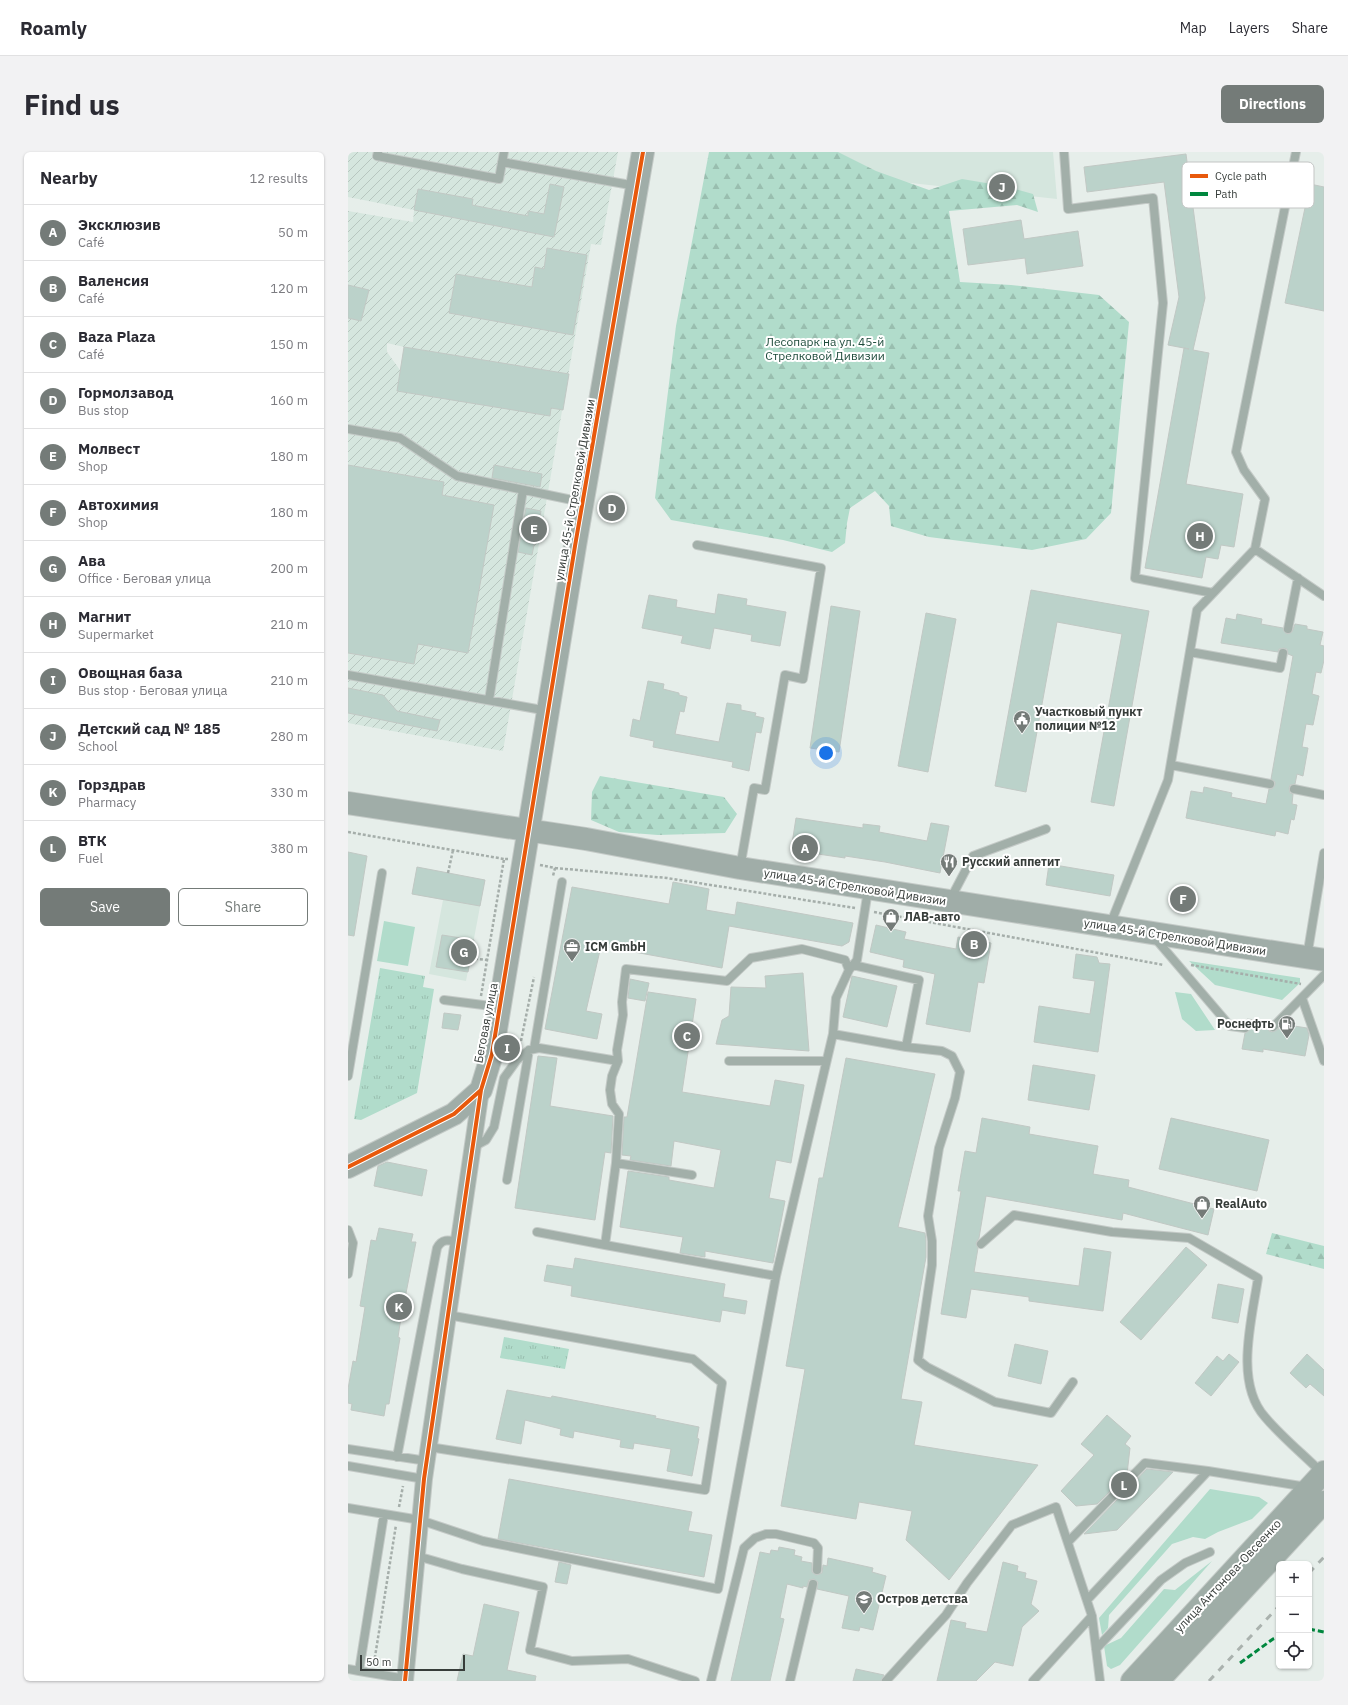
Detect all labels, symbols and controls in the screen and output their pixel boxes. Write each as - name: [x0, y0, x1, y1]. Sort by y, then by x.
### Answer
- text: Roamly: [20, 16, 87, 40]
- text: Map: [1180, 19, 1207, 37]
- text: Layers: [1229, 19, 1270, 37]
- text: Share: [1292, 19, 1328, 37]
- button: Directions: [1221, 85, 1324, 123]
- text: Find us: [24, 86, 120, 123]
- legend: [1182, 162, 1314, 208]
- text: Nearby: [40, 167, 98, 189]
- text: Cycle path: [1215, 169, 1267, 183]
- text: 12 results: [249, 170, 308, 187]
- pin: J: [989, 172, 1015, 202]
- text: Path: [1215, 187, 1238, 201]
- text: Эксклюзив: [78, 215, 161, 234]
- text: A: [49, 224, 57, 241]
- text: 50 m: [278, 224, 308, 241]
- text: Café: [78, 234, 104, 251]
- text: Валенсия: [78, 271, 149, 290]
- text: B: [49, 280, 57, 297]
- text: 120 m: [270, 280, 308, 297]
- text: Café: [78, 290, 104, 307]
- text: Baza Plaza: [78, 327, 156, 346]
- park label: Лесопарк на ул. 45-й Стрелковой Дивизии: [765, 334, 885, 363]
- text: C: [49, 336, 57, 353]
- text: 150 m: [270, 336, 308, 353]
- text: Café: [78, 346, 104, 363]
- text: Гормолзавод: [78, 383, 173, 402]
- text: D: [48, 392, 58, 409]
- text: 160 m: [270, 392, 308, 409]
- street label: улица 45-й Стрелковой Дивизии: [551, 398, 598, 582]
- text: Bus stop: [78, 402, 129, 419]
- text: Молвест: [78, 439, 140, 458]
- text: E: [49, 448, 57, 465]
- text: 180 m: [270, 448, 308, 465]
- text: Shop: [78, 458, 108, 475]
- pin: D: [599, 493, 625, 523]
- text: Автохимия: [78, 495, 159, 514]
- text: F: [49, 504, 57, 521]
- text: 180 m: [270, 504, 308, 521]
- text: Shop: [78, 514, 108, 531]
- pin: E: [521, 514, 547, 544]
- pin: H: [1187, 521, 1213, 551]
- text: Ава: [78, 551, 105, 570]
- text: G: [48, 560, 58, 577]
- text: 200 m: [270, 560, 308, 577]
- text: Office · Беговая улица: [78, 570, 211, 587]
- text: Магнит: [78, 607, 131, 626]
- text: H: [48, 616, 58, 633]
- text: 210 m: [270, 616, 308, 633]
- text: Supermarket: [78, 626, 154, 643]
- text: Овощная база: [78, 663, 183, 682]
- text: I: [50, 672, 56, 689]
- text: 210 m: [270, 672, 308, 689]
- text: Bus stop · Беговая улица: [78, 682, 227, 699]
- place label: Участковый пункт полиции №12: [1035, 704, 1142, 733]
- public building icon: Участковый пункт полиции №12: [1012, 709, 1032, 734]
- text: Детский сад № 185: [78, 719, 220, 738]
- text: J: [49, 728, 57, 745]
- text: 280 m: [270, 728, 308, 745]
- text: School: [78, 738, 118, 755]
- your location: [816, 743, 836, 763]
- text: Горздрав: [78, 775, 146, 794]
- text: K: [48, 784, 58, 801]
- text: 330 m: [270, 784, 308, 801]
- text: Pharmacy: [78, 794, 136, 811]
- text: ВТК: [78, 831, 107, 850]
- pin: A: [792, 833, 818, 863]
- text: L: [50, 840, 56, 857]
- text: 380 m: [270, 840, 308, 857]
- text: Fuel: [78, 850, 103, 867]
- restaurant icon: Русский аппетит: [939, 852, 959, 877]
- place label: Русский аппетит: [962, 854, 1060, 869]
- street label: улица 45-й Стрелковой Дивизии: [763, 865, 947, 908]
- pin: F: [1170, 884, 1196, 914]
- button: Save: [40, 888, 170, 926]
- button: Share: [178, 888, 308, 926]
- shop icon: ЛАВ-авто: [881, 907, 901, 932]
- place label: ЛАВ-авто: [904, 909, 960, 924]
- street label: улица 45-й Стрелковой Дивизии: [1083, 915, 1267, 958]
- pin: B: [961, 929, 987, 959]
- pin: G: [451, 937, 477, 967]
- office icon: ICM GmbH: [562, 937, 582, 962]
- place label: ICM GmbH: [585, 939, 646, 954]
- street label: Беговая улица: [470, 981, 501, 1064]
- fuel station icon: Роснефть: [1277, 1014, 1297, 1039]
- place label: Роснефть: [1217, 1016, 1274, 1031]
- pin: C: [674, 1021, 700, 1051]
- pin: I: [494, 1033, 520, 1063]
- shop icon: RealAuto: [1192, 1194, 1212, 1219]
- place label: RealAuto: [1215, 1196, 1267, 1211]
- pin: K: [386, 1292, 412, 1322]
- pin: L: [1111, 1470, 1137, 1500]
- street label: улица Антонова-Овсеенко: [1171, 1516, 1284, 1635]
- map controls: [1276, 1561, 1312, 1669]
- button: +: [1276, 1561, 1312, 1597]
- school or university icon: Остров детства: [854, 1589, 874, 1614]
- place label: Остров детства: [877, 1591, 968, 1606]
- button: −: [1276, 1597, 1312, 1633]
- button: locate: [1276, 1633, 1312, 1669]
- scale bar: [360, 1653, 465, 1672]
- text: 50 m: [366, 1655, 391, 1669]

